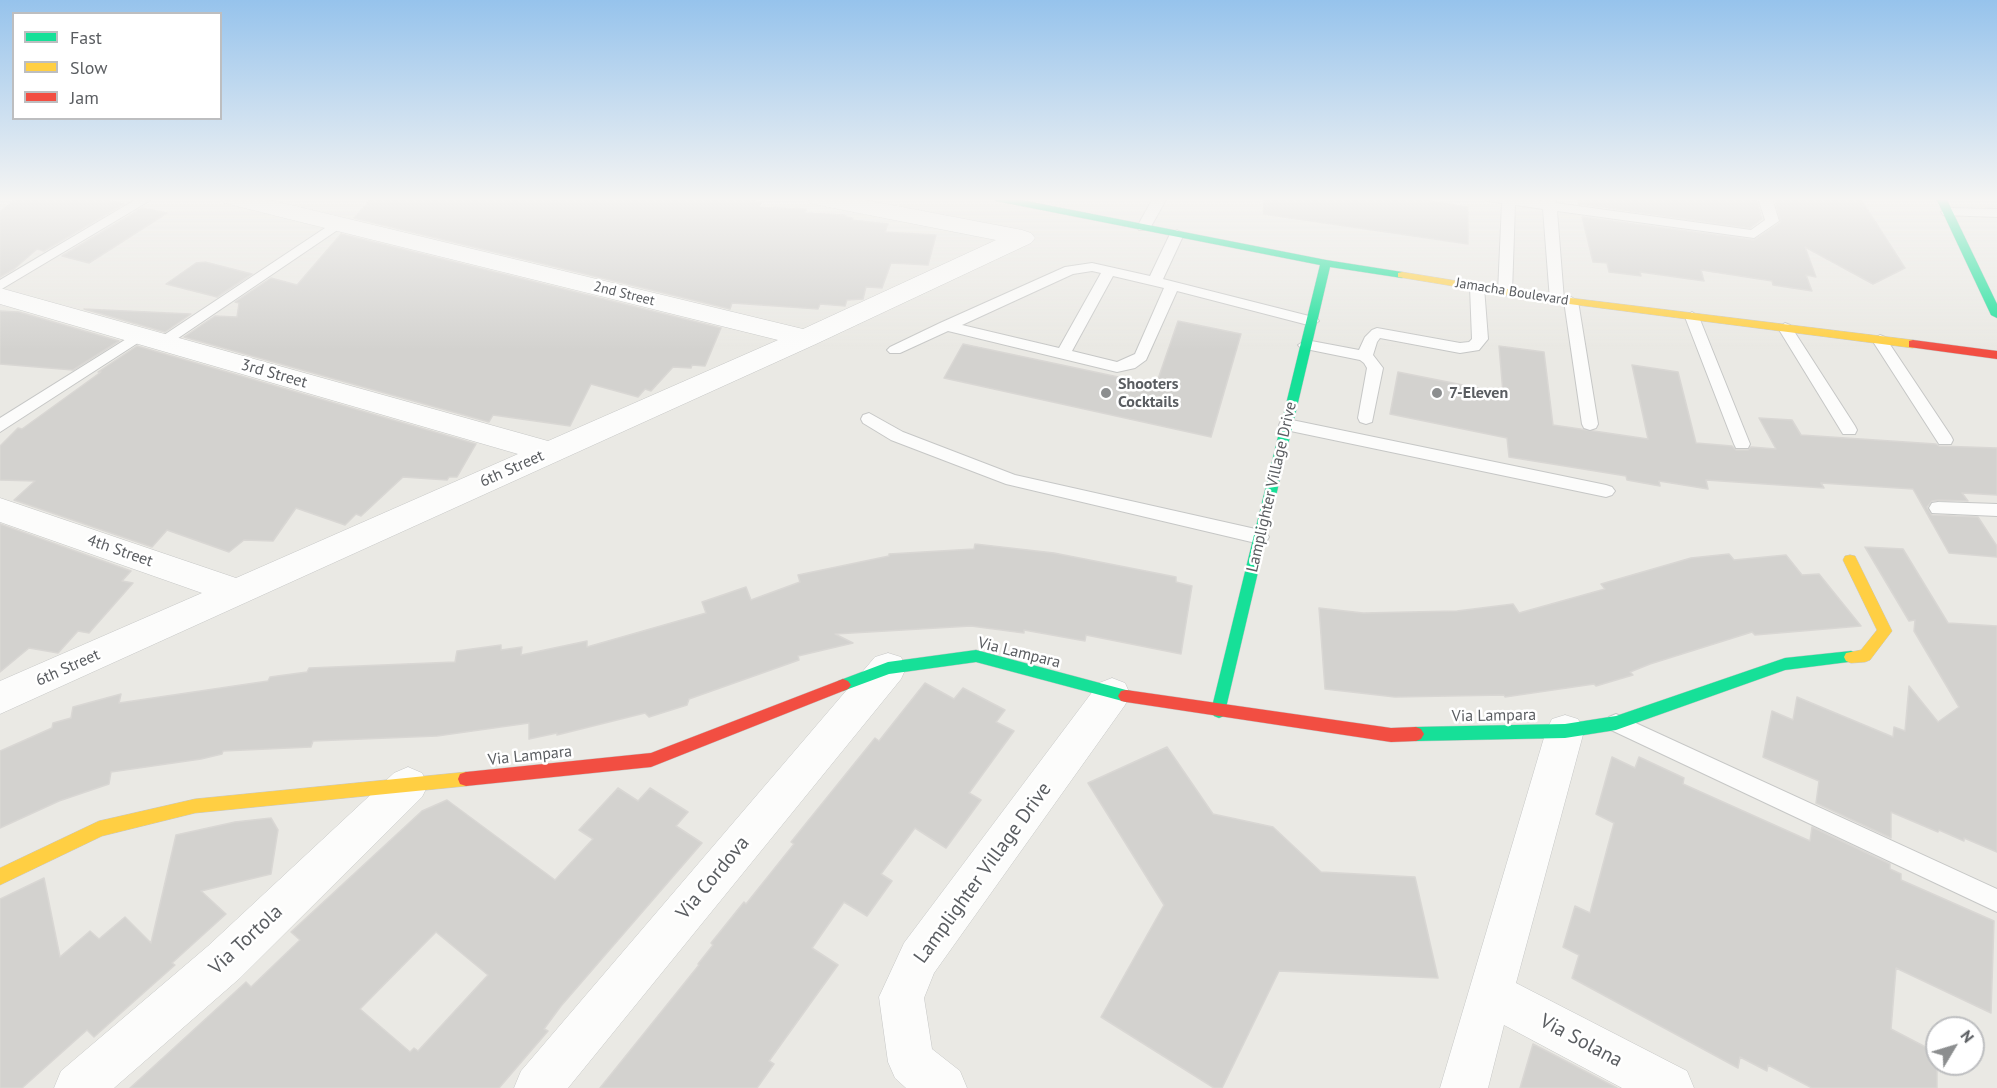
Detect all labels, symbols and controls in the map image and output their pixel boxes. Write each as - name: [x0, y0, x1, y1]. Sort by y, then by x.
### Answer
- legend: [12, 12, 222, 120]
- text: Fast: [70, 26, 102, 49]
- text: Slow: [70, 56, 108, 79]
- text: Jam: [70, 86, 99, 109]
- street label: Jamacha Boulevard: [1454, 275, 1570, 309]
- street label: 2nd Street: [592, 278, 656, 310]
- street label: 3rd Street: [239, 355, 309, 393]
- place label: Shooters Cocktails: [1118, 374, 1179, 412]
- place label: 7-Eleven: [1449, 383, 1508, 403]
- marker: Shooters Cocktails: [1099, 386, 1113, 400]
- marker: 7-Eleven: [1430, 386, 1444, 400]
- street label: Lamplighter Village Drive: [1243, 400, 1301, 574]
- street label: 6th Street: [477, 446, 547, 492]
- street label: 4th Street: [85, 531, 155, 571]
- street label: Via Lampara: [976, 633, 1062, 673]
- street label: 6th Street: [33, 645, 103, 691]
- street label: Via Lampara: [1452, 706, 1536, 726]
- street label: Via Lampara: [487, 742, 573, 770]
- street label: Lamplighter Village Drive: [909, 778, 1057, 968]
- street label: Via Cordova: [671, 832, 755, 924]
- street label: Via Tortola: [204, 900, 288, 980]
- street label: Via Solana: [1536, 1009, 1626, 1073]
- north arrow: [1925, 1016, 1985, 1076]
- text: N: [1956, 1026, 1979, 1046]

